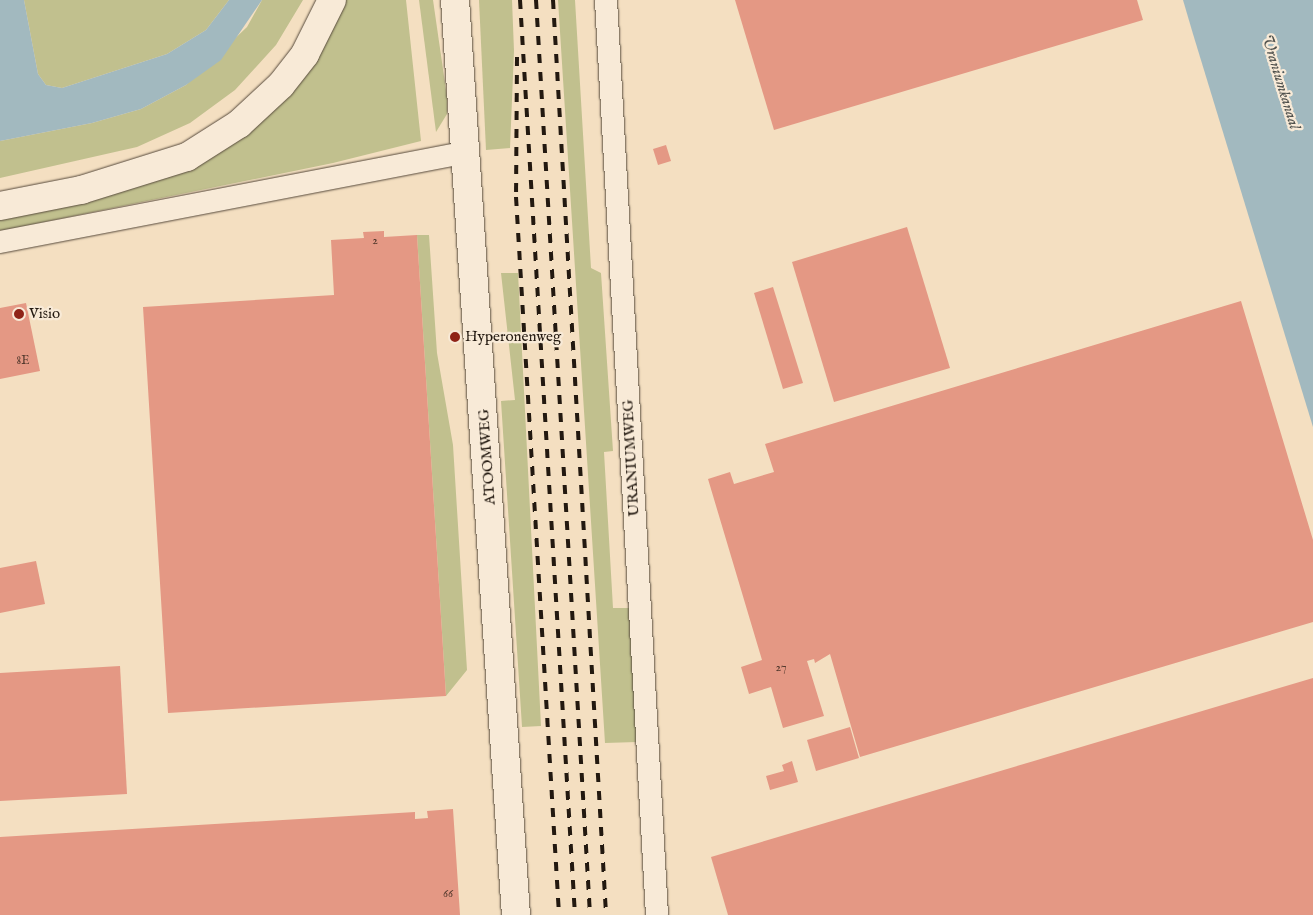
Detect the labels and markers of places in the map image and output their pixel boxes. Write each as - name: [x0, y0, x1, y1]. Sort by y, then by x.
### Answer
- place label: Visio: [29, 305, 60, 323]
- marker: Visio: [13, 308, 25, 320]
- place label: Hyperonenweg: [465, 328, 561, 346]
- marker: Hyperonenweg: [449, 331, 461, 343]

